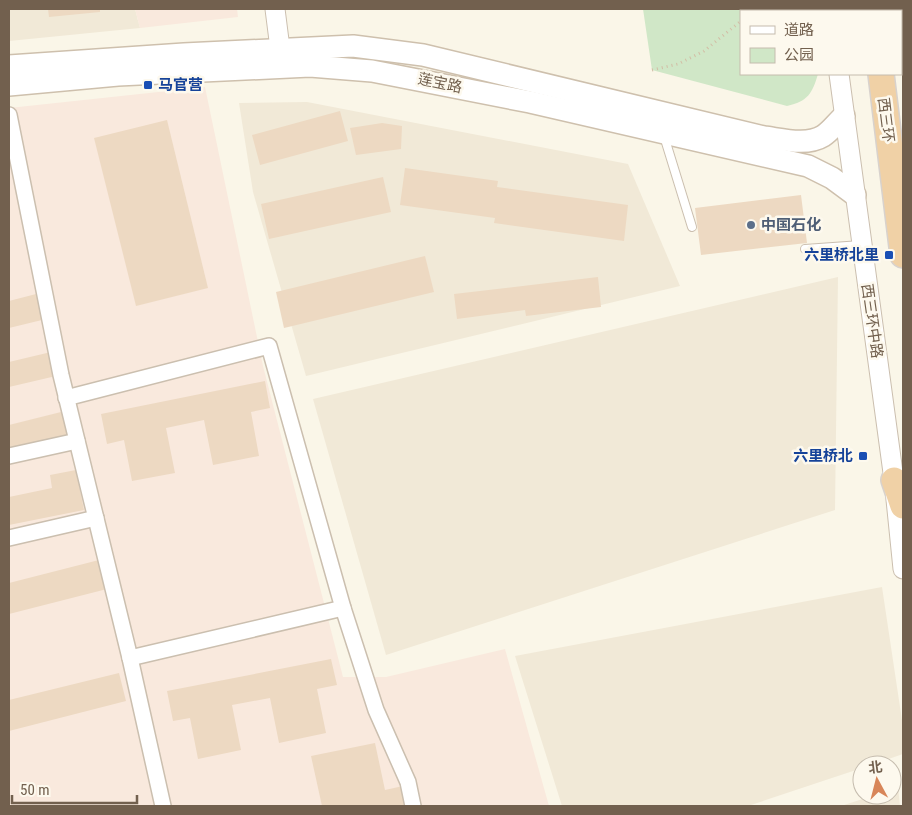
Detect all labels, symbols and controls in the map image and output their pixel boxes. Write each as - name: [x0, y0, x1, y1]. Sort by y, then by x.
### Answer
- legend: [740, 10, 902, 75]
- text: 道路: [784, 21, 814, 39]
- text: 公园: [784, 46, 814, 64]
- street label: 莲宝路: [416, 70, 464, 96]
- place label: 马官营: [158, 76, 203, 94]
- marker: 马官营: [142, 79, 154, 91]
- street label: 西三环: [874, 97, 898, 143]
- place label: 中国石化: [761, 216, 821, 234]
- marker: 中国石化: [745, 219, 757, 231]
- place label: 六里桥北里: [804, 246, 879, 264]
- marker: 六里桥北里: [883, 249, 895, 261]
- street label: 西三环中路: [858, 283, 886, 359]
- place label: 六里桥北: [793, 447, 853, 465]
- marker: 六里桥北: [857, 450, 869, 462]
- north arrow: [852, 755, 902, 805]
- text: 北: [867, 758, 883, 776]
- scale bar: [12, 772, 138, 804]
- text: 50 m: [20, 781, 50, 799]

